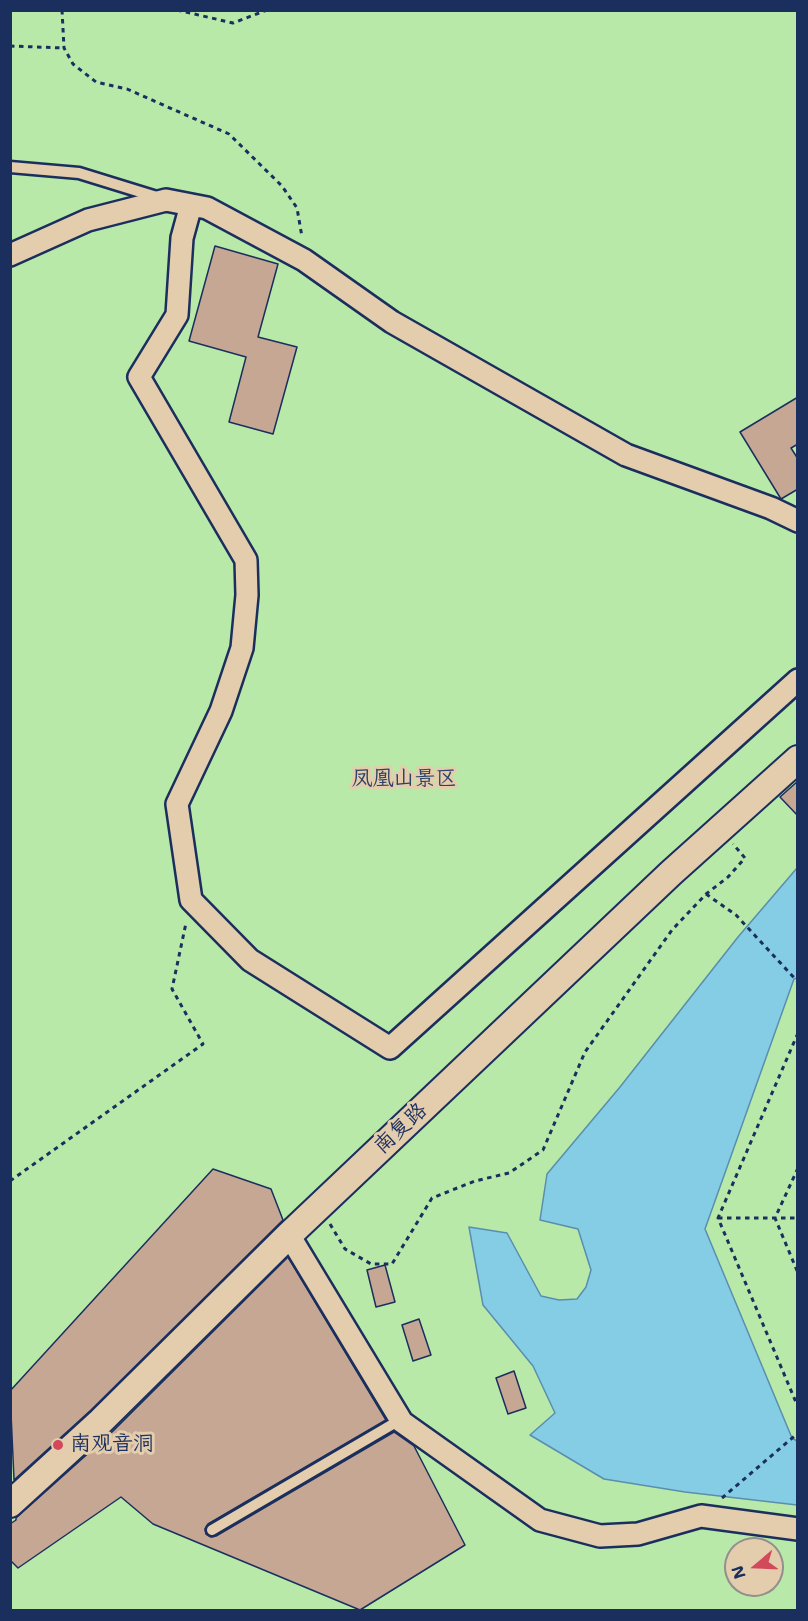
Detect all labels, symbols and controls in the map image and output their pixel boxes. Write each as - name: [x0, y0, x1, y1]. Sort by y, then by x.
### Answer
- park label: 凤凰山景区: [352, 767, 456, 793]
- street label: 南复路: [369, 1098, 433, 1160]
- place label: 南观音洞: [70, 1432, 154, 1458]
- marker: 南观音洞: [51, 1438, 65, 1452]
- north arrow: [724, 1537, 784, 1597]
- text: N: [726, 1563, 750, 1582]

